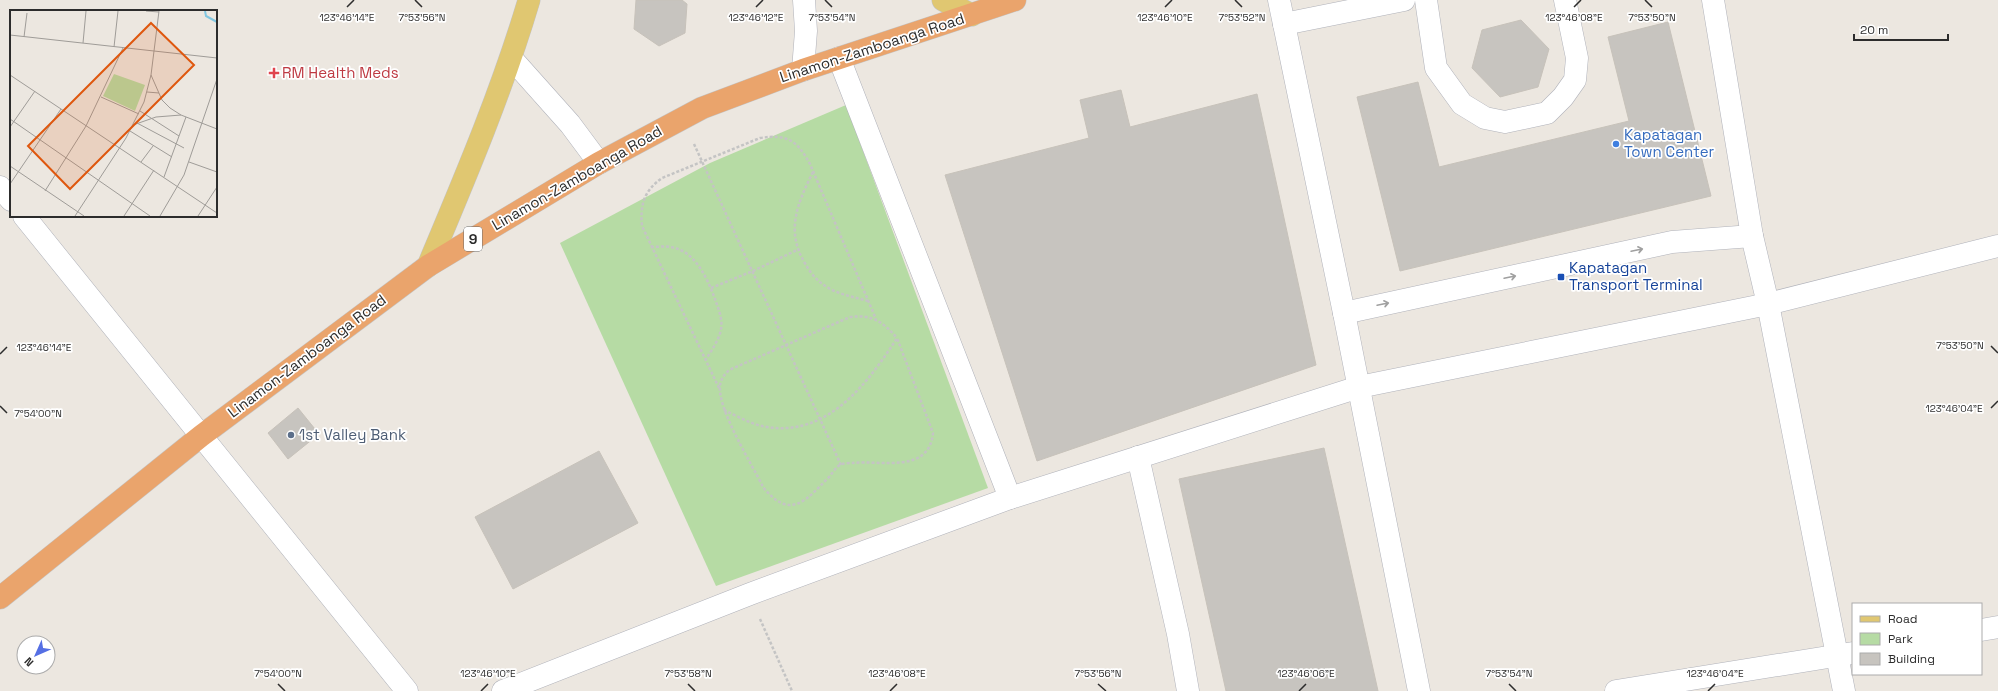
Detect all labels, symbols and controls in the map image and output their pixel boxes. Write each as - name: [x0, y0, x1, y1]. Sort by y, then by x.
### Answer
- street label: Linamon-Zamboanga Road: [777, 9, 967, 86]
- inset map: [10, 10, 217, 217]
- text: 123°46'14"E: [320, 11, 375, 24]
- text: 7°53'56"N: [399, 11, 446, 24]
- text: 123°46'12"E: [729, 11, 784, 24]
- text: 7°53'54"N: [809, 11, 855, 24]
- text: 123°46'10"E: [1137, 11, 1193, 24]
- text: 7°53'52"N: [1219, 11, 1265, 24]
- text: 123°46'08"E: [1545, 11, 1603, 24]
- text: 7°53'50"N: [1628, 11, 1676, 24]
- scale bar: [1854, 16, 1948, 42]
- text: 20 m: [1860, 22, 1888, 38]
- place label: RM Health Meds: [282, 63, 399, 82]
- marker: RM Health Meds: [269, 68, 279, 78]
- street label: Linamon-Zamboanga Road: [488, 121, 665, 234]
- place label: Kapatagan Town Center: [1624, 125, 1715, 161]
- marker: Kapatagan Town Center: [1611, 139, 1621, 149]
- road number: 9: [464, 227, 482, 251]
- one-way arrow: [1630, 245, 1643, 253]
- place label: Kapatagan Transport Terminal: [1569, 258, 1703, 294]
- marker: Kapatagan Transport Terminal: [1556, 272, 1566, 282]
- one-way arrow: [1503, 273, 1516, 281]
- street label: Linamon-Zamboanga Road: [224, 290, 390, 421]
- one-way arrow: [1376, 300, 1389, 308]
- text: 7°53'50"N: [1936, 339, 1984, 352]
- text: 123°46'14"E: [17, 341, 72, 354]
- text: 123°46'04"E: [1925, 402, 1983, 415]
- text: 7°54'00"N: [14, 407, 62, 420]
- place label: 1st Valley Bank: [299, 425, 406, 444]
- marker: 1st Valley Bank: [286, 430, 296, 440]
- legend: [1852, 603, 1982, 675]
- text: Road: [1888, 611, 1917, 627]
- text: Park: [1888, 631, 1913, 647]
- north arrow: [16, 635, 56, 675]
- text: Building: [1888, 651, 1935, 667]
- text: N: [21, 655, 36, 670]
- text: 7°54'00"N: [254, 667, 302, 680]
- text: 123°46'10"E: [460, 667, 516, 680]
- text: 7°53'58"N: [664, 667, 712, 680]
- text: 123°46'08"E: [868, 667, 926, 680]
- text: 7°53'56"N: [1075, 667, 1122, 680]
- text: 123°46'06"E: [1277, 667, 1335, 680]
- text: 7°53'54"N: [1486, 667, 1532, 680]
- text: 123°46'04"E: [1686, 667, 1744, 680]

